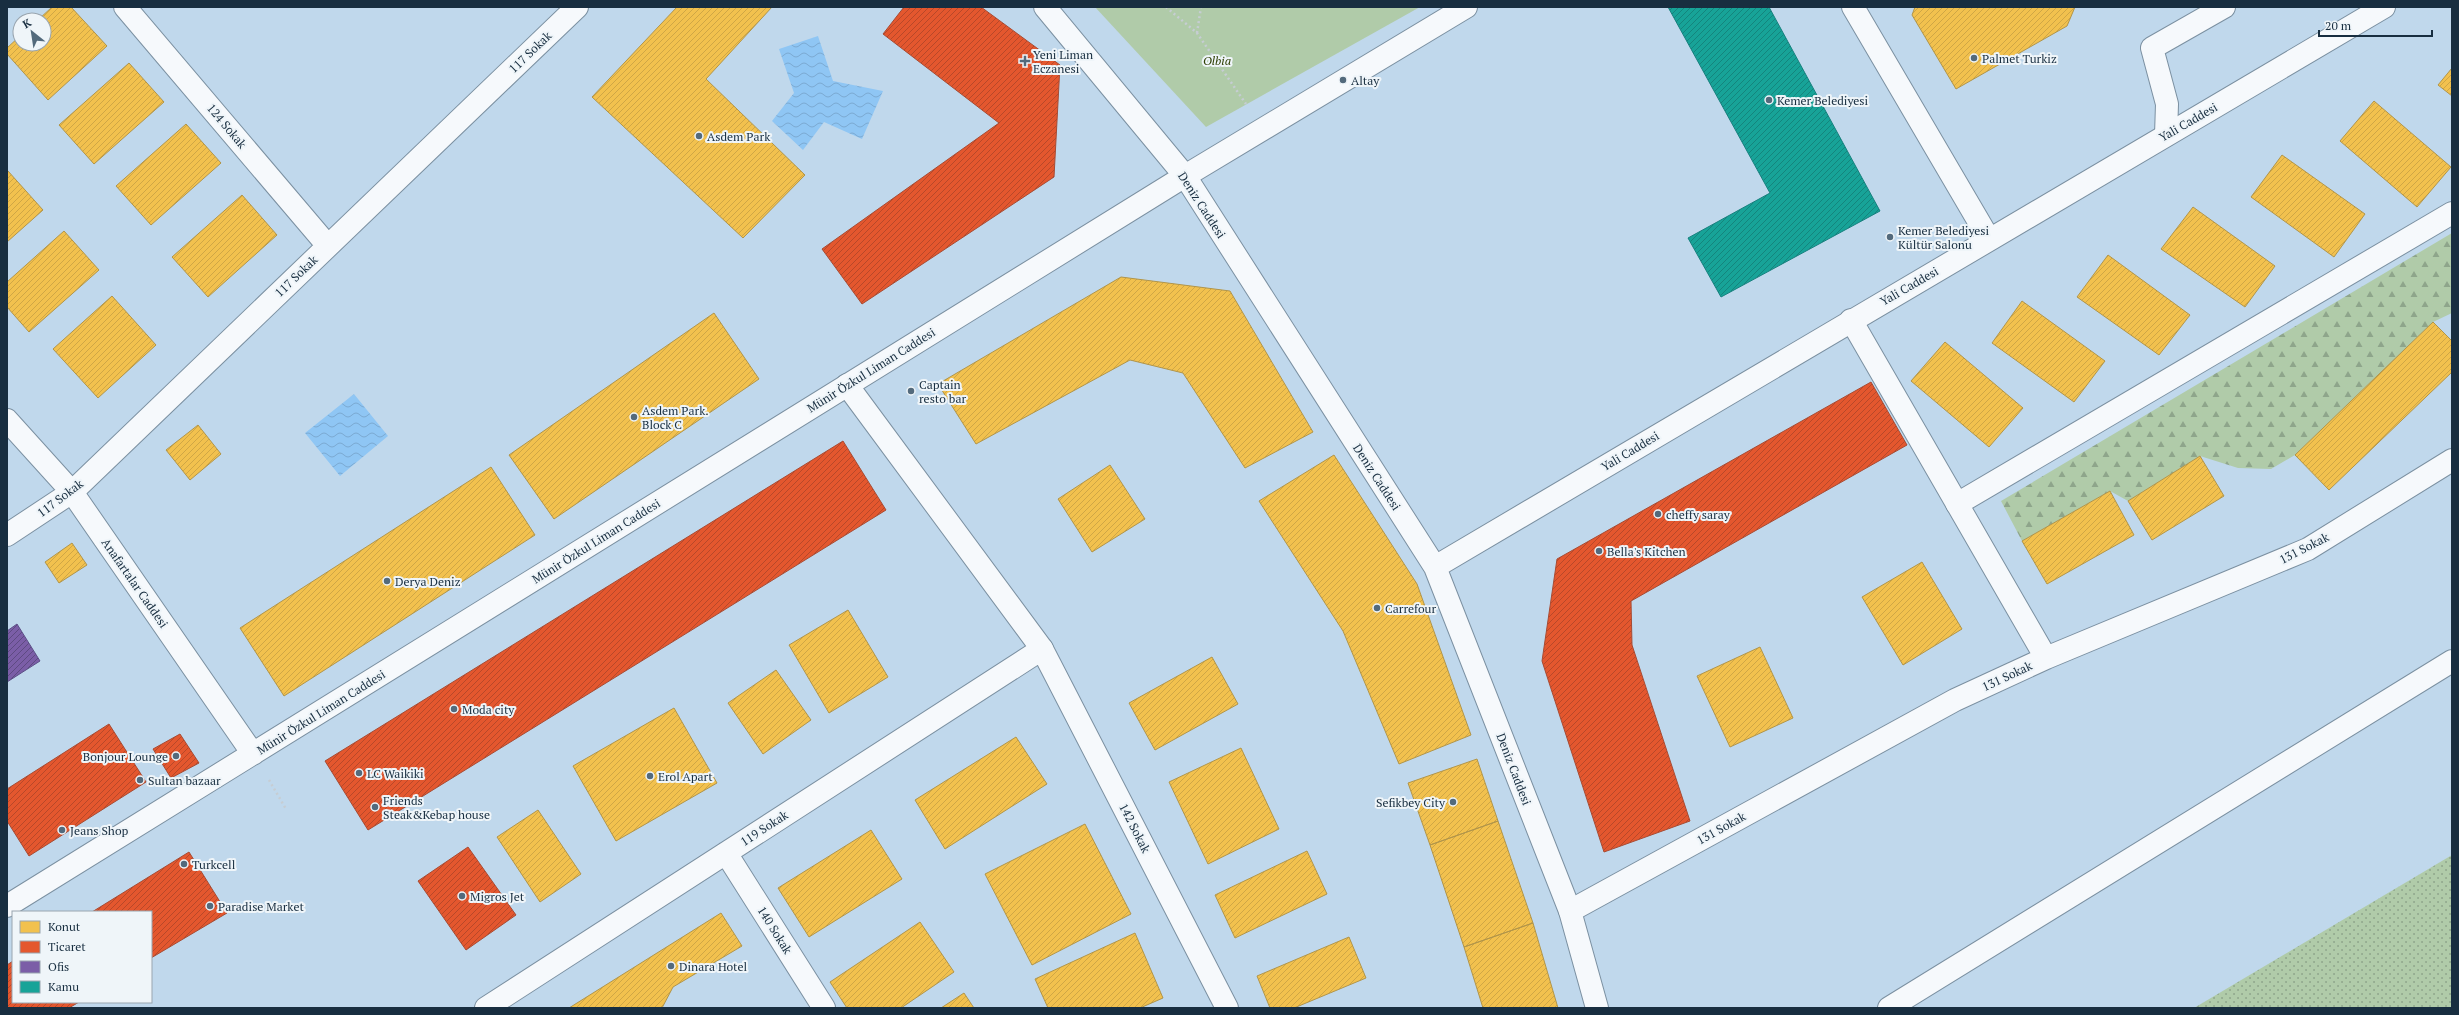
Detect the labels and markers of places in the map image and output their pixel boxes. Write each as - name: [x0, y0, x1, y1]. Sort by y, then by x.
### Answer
- place label: Yeni Liman Eczanesi: [1033, 47, 1093, 76]
- place label: Palmet Turkiz: [1982, 51, 2057, 66]
- marker: Palmet Turkiz: [1969, 53, 1979, 63]
- marker: Yeni Liman Eczanesi: [1020, 56, 1030, 66]
- place label: Altay: [1351, 73, 1380, 88]
- marker: Altay: [1338, 75, 1348, 85]
- place label: Kemer Belediyesi: [1777, 93, 1869, 108]
- marker: Kemer Belediyesi: [1764, 95, 1774, 105]
- place label: Asdem Park: [707, 129, 771, 144]
- marker: Asdem Park: [694, 131, 704, 141]
- place label: Kemer Belediyesi Kültür Salonu: [1898, 223, 1990, 252]
- marker: Kemer Belediyesi Kültür Salonu: [1885, 232, 1895, 242]
- place label: Captain resto bar: [919, 377, 966, 406]
- marker: Captain resto bar: [906, 386, 916, 396]
- place label: Asdem Park. Block C: [642, 403, 709, 432]
- marker: Asdem Park. Block C: [629, 412, 639, 422]
- place label: cheffy saray: [1666, 507, 1731, 522]
- marker: cheffy saray: [1653, 509, 1663, 519]
- place label: Bella's Kitchen: [1607, 544, 1686, 559]
- marker: Bella's Kitchen: [1594, 546, 1604, 556]
- place label: Derya Deniz: [395, 574, 461, 589]
- marker: Derya Deniz: [382, 576, 392, 586]
- place label: Carrefour: [1385, 601, 1436, 616]
- marker: Carrefour: [1372, 603, 1382, 613]
- place label: Moda city: [462, 702, 515, 717]
- marker: Moda city: [449, 704, 459, 714]
- place label: Bonjour Lounge: [83, 749, 168, 764]
- marker: Bonjour Lounge: [171, 751, 181, 761]
- place label: LC Waikiki: [367, 766, 424, 781]
- marker: LC Waikiki: [354, 768, 364, 778]
- place label: Erol Apart: [658, 769, 713, 784]
- marker: Erol Apart: [645, 771, 655, 781]
- place label: Sultan bazaar: [148, 773, 221, 788]
- marker: Sultan bazaar: [135, 775, 145, 785]
- place label: Friends Steak&Kebap house: [383, 793, 490, 822]
- place label: Sefikbey City: [1376, 795, 1446, 810]
- marker: Sefikbey City: [1448, 797, 1458, 807]
- marker: Friends Steak&Kebap house: [370, 802, 380, 812]
- place label: Jeans Shop: [70, 823, 129, 838]
- marker: Jeans Shop: [57, 825, 67, 835]
- place label: Turkcell: [192, 857, 236, 872]
- marker: Turkcell: [179, 859, 189, 869]
- place label: Migros Jet: [470, 889, 525, 904]
- marker: Migros Jet: [457, 891, 467, 901]
- place label: Paradise Market: [218, 899, 304, 914]
- marker: Paradise Market: [205, 901, 215, 911]
- place label: Dinara Hotel: [679, 959, 748, 974]
- marker: Dinara Hotel: [666, 961, 676, 971]

